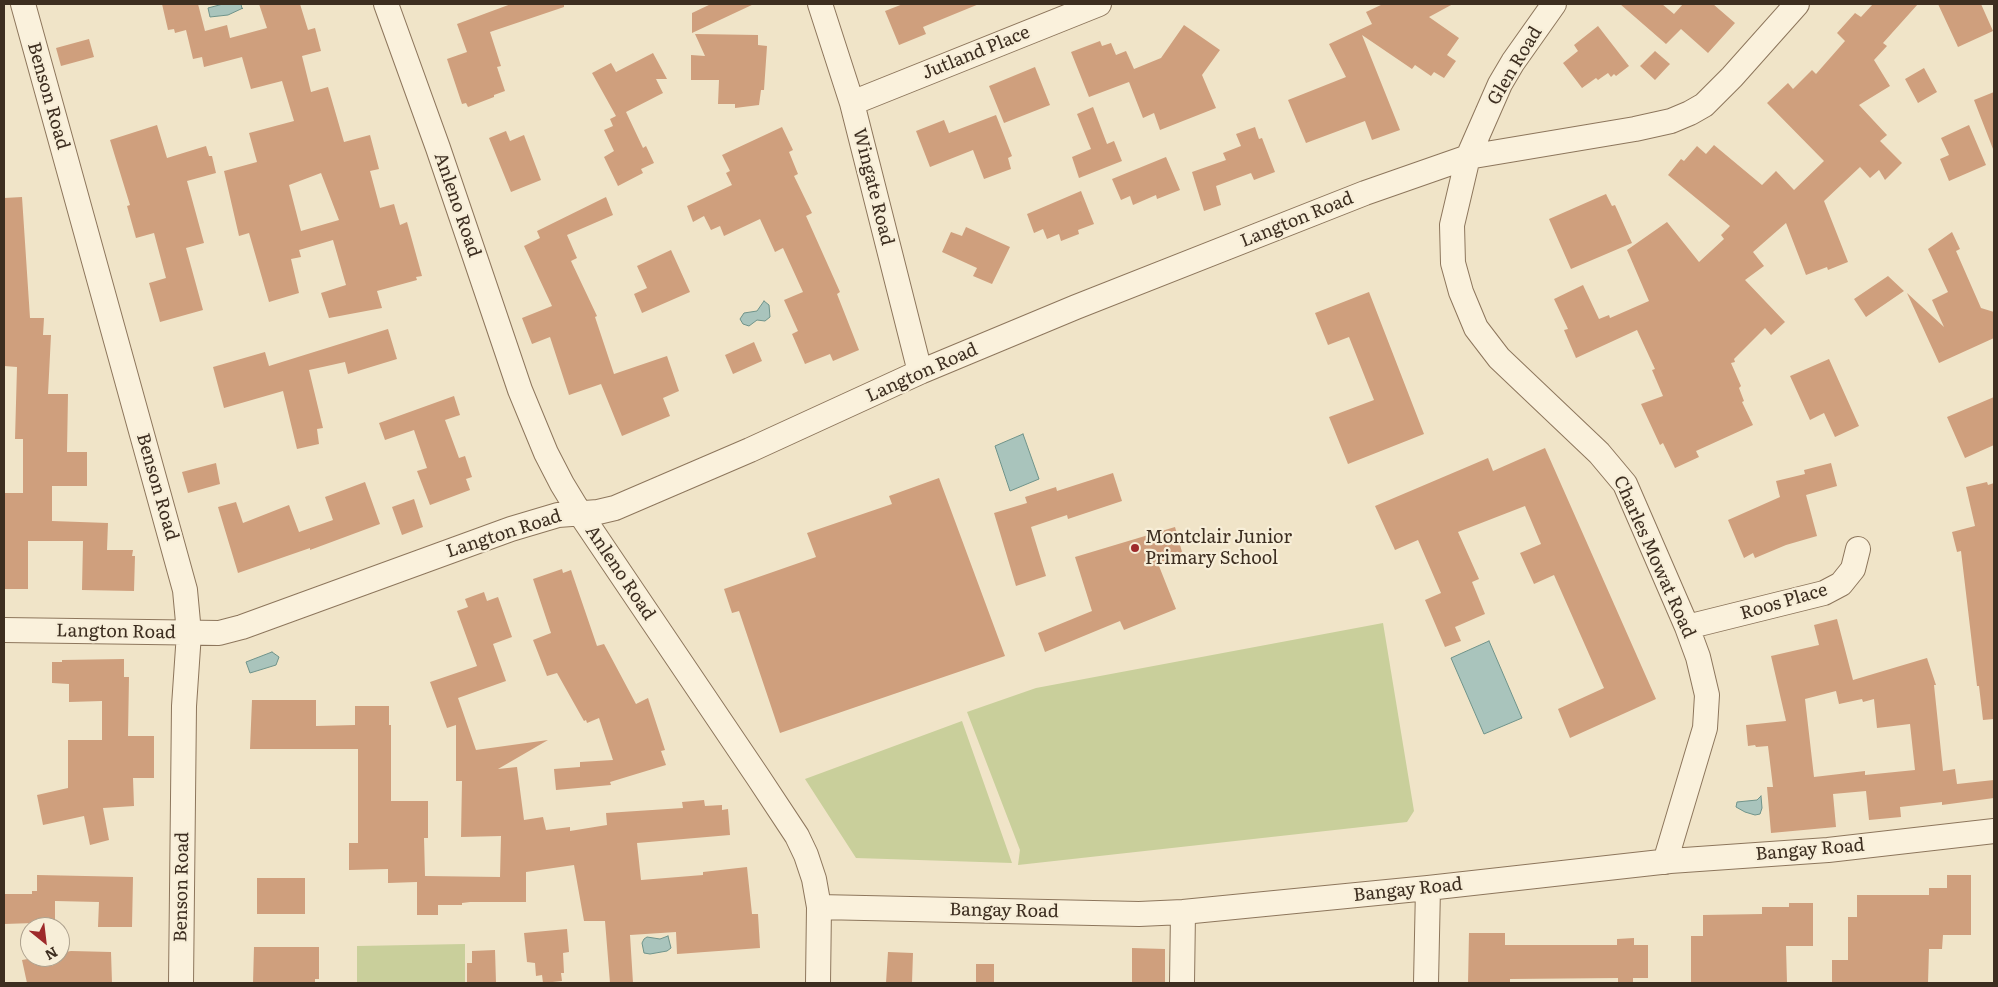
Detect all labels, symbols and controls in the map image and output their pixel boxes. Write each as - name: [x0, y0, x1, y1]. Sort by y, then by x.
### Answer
- street label: Jutland Place: [919, 22, 1033, 84]
- street label: Glen Road: [1483, 23, 1547, 109]
- street label: Benson Road: [22, 40, 74, 152]
- street label: Wingate Road: [848, 126, 898, 248]
- street label: Anleno Road: [429, 150, 485, 260]
- street label: Langton Road: [1237, 188, 1357, 252]
- street label: Langton Road: [863, 339, 981, 407]
- street label: Benson Road: [131, 431, 183, 543]
- street label: Charles Mowat Road: [1608, 472, 1700, 642]
- street label: Langton Road: [444, 505, 564, 563]
- street label: Anleno Road: [580, 522, 660, 624]
- place label: Montclair Junior Primary School: [1145, 527, 1292, 570]
- marker: Montclair Junior Primary School: [1129, 542, 1141, 554]
- street label: Roos Place: [1738, 579, 1830, 625]
- street label: Langton Road: [56, 620, 176, 644]
- street label: Benson Road: [170, 832, 194, 942]
- street label: Bangay Road: [1755, 834, 1865, 866]
- street label: Bangay Road: [1352, 874, 1464, 906]
- street label: Bangay Road: [949, 899, 1059, 923]
- north arrow: [20, 917, 70, 967]
- text: N: [42, 943, 62, 966]

